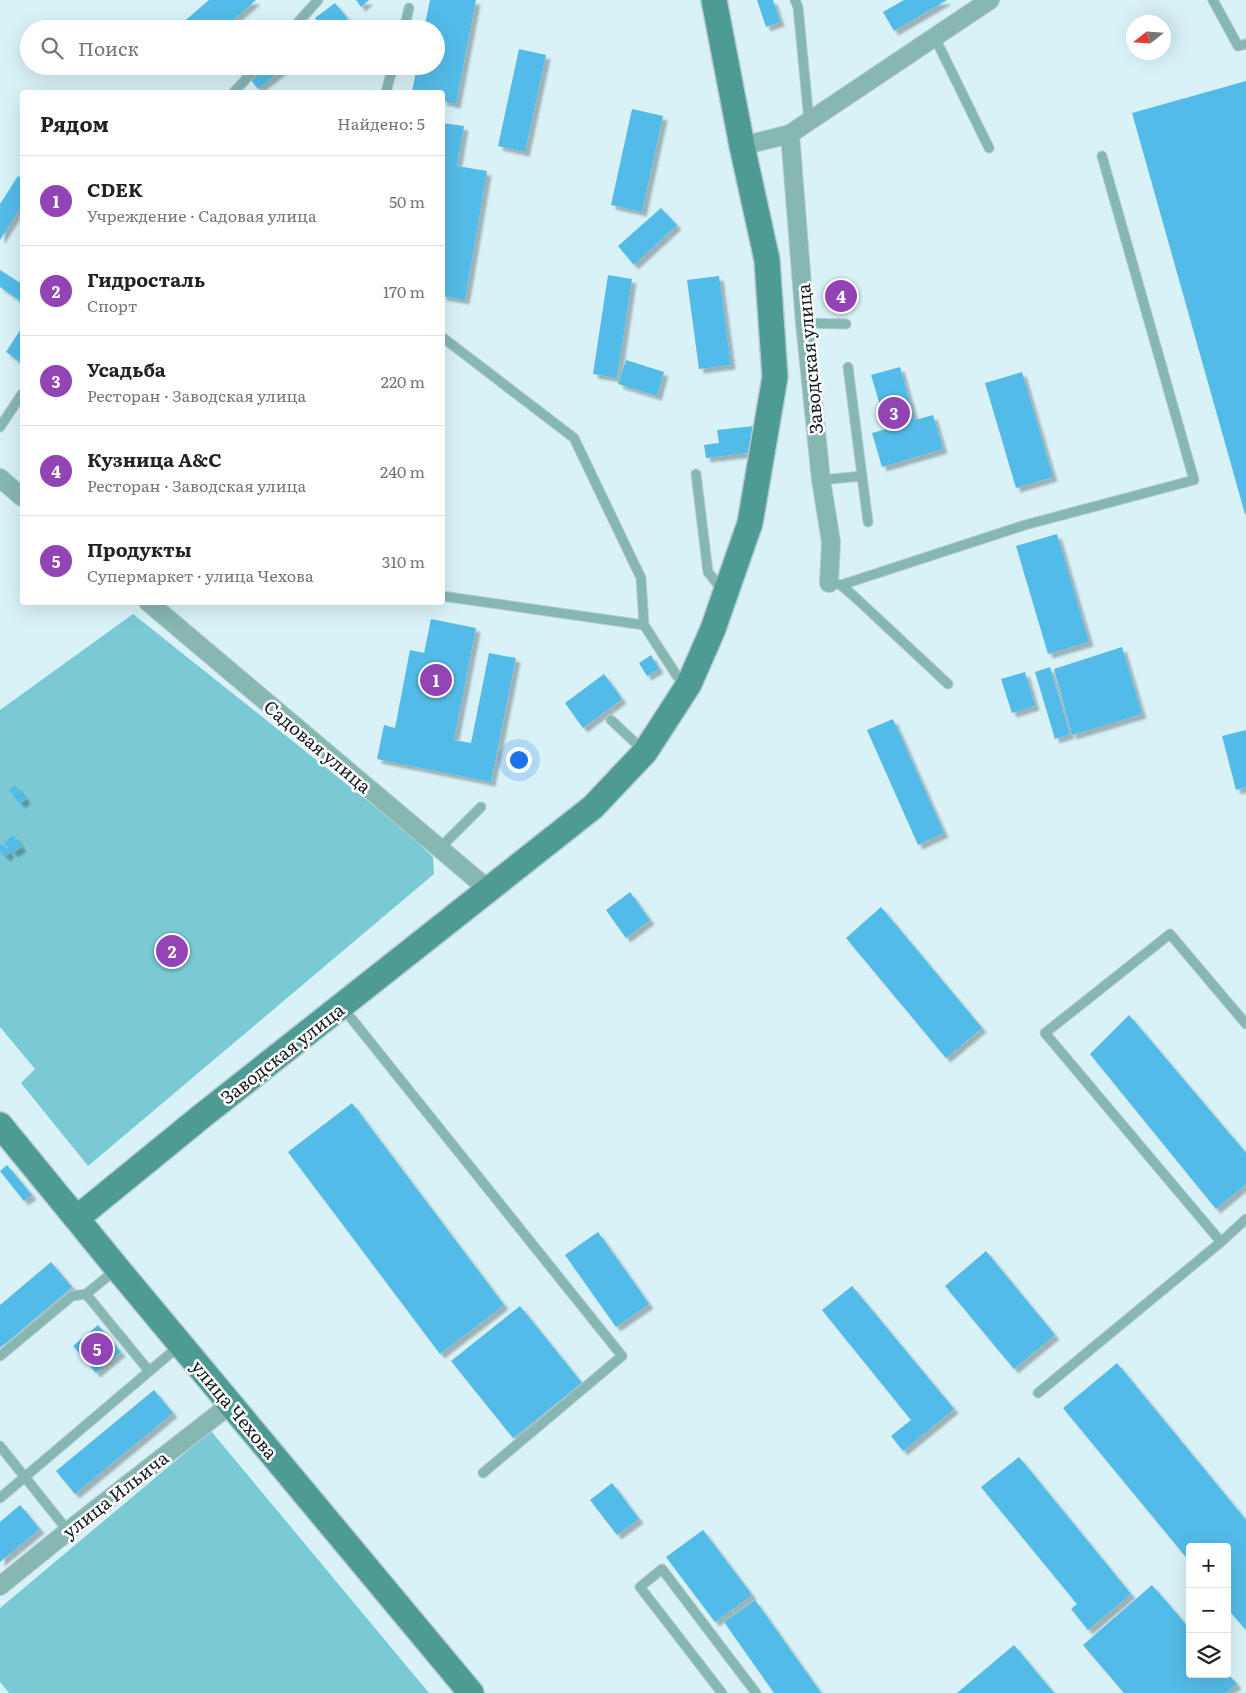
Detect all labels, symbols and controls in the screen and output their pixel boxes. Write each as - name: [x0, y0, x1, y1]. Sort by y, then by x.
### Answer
- north arrow: [1126, 15, 1171, 60]
- search box: [20, 20, 445, 75]
- icon: search: [38, 34, 66, 62]
- text: Поиск: [78, 34, 139, 62]
- text: Рядом: [40, 107, 109, 138]
- text: Найдено: 5: [337, 111, 425, 135]
- text: CDEK: [87, 175, 143, 203]
- text: 1: [53, 189, 59, 213]
- text: 50 m: [389, 189, 425, 213]
- text: Учреждение · Садовая улица: [87, 203, 317, 227]
- text: Гидросталь: [87, 265, 205, 293]
- pin: 4: [825, 277, 857, 315]
- text: 2: [52, 279, 60, 303]
- text: 170 m: [383, 279, 425, 303]
- street label: Заводская улица: [789, 283, 829, 435]
- text: Спорт: [87, 293, 137, 317]
- text: Усадьба: [87, 355, 166, 383]
- text: 3: [52, 369, 60, 393]
- text: 220 m: [381, 369, 425, 393]
- text: Ресторан · Заводская улица: [87, 383, 306, 407]
- pin: 3: [878, 394, 910, 432]
- text: Кузница А&С: [87, 445, 222, 473]
- text: 4: [51, 459, 61, 483]
- text: 240 m: [380, 459, 425, 483]
- text: Ресторан · Заводская улица: [87, 473, 306, 497]
- text: Продукты: [87, 535, 191, 563]
- text: 5: [52, 549, 60, 573]
- text: 310 m: [382, 549, 425, 573]
- text: Супермаркет · улица Чехова: [87, 563, 314, 587]
- pin: 1: [420, 661, 452, 699]
- street label: Садовая улица: [258, 693, 378, 799]
- your location: [506, 747, 532, 773]
- pin: 2: [156, 932, 188, 970]
- street label: Заводская улица: [214, 996, 350, 1110]
- pin: 5: [81, 1330, 113, 1368]
- street label: улица Чехова: [185, 1353, 285, 1465]
- street label: улица Ильича: [56, 1444, 174, 1544]
- map controls: [1186, 1543, 1231, 1678]
- button: +: [1186, 1543, 1231, 1588]
- button: −: [1186, 1588, 1231, 1633]
- button: layers: [1186, 1633, 1231, 1678]

